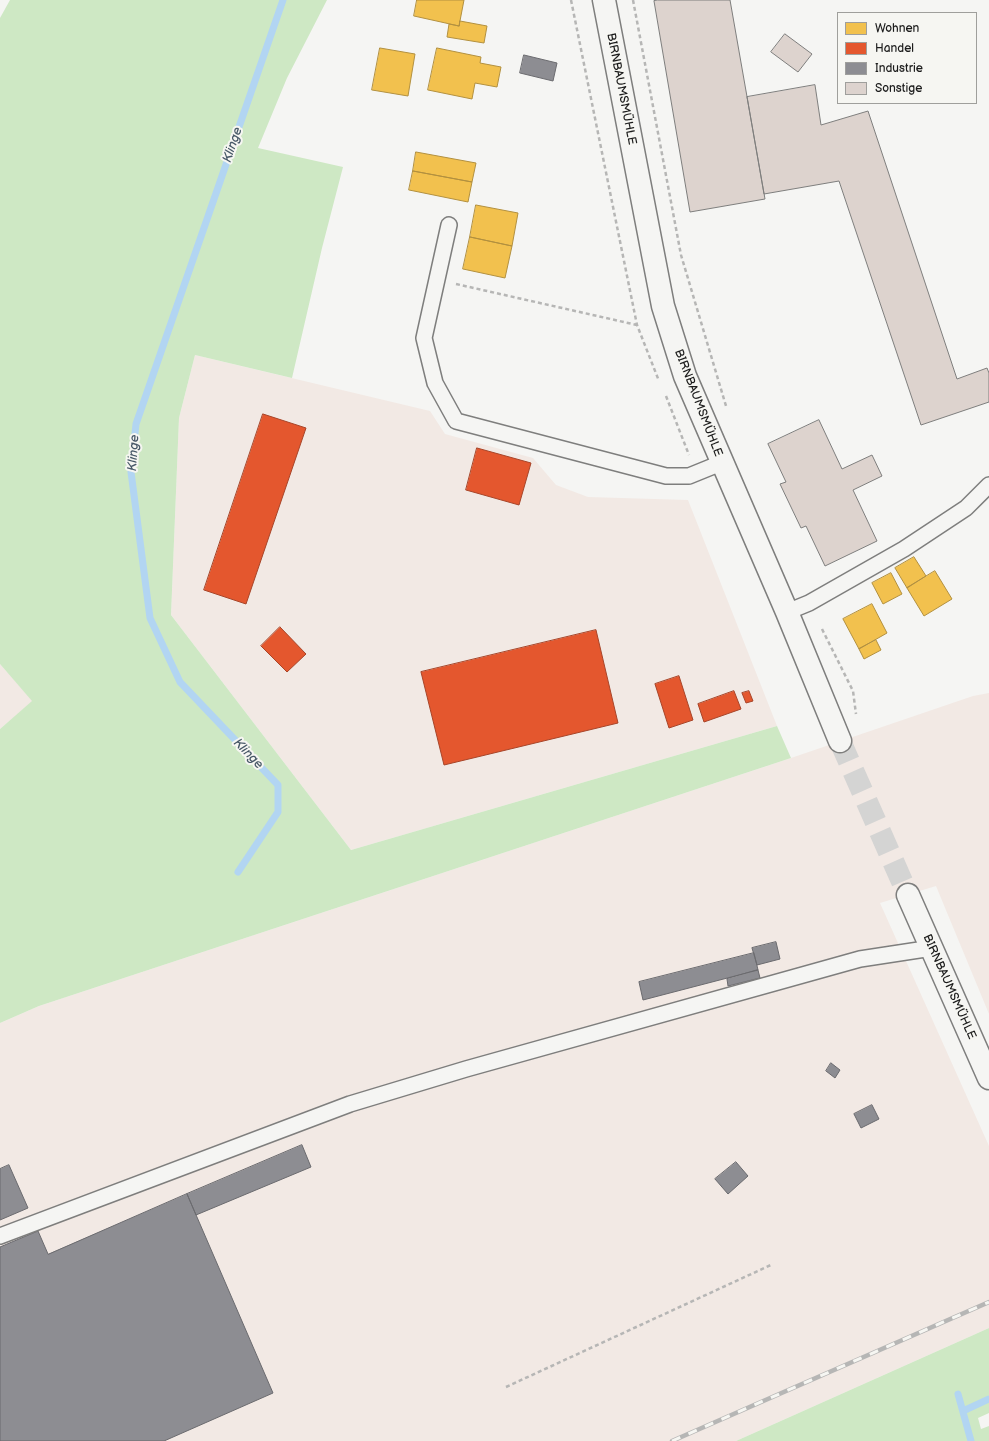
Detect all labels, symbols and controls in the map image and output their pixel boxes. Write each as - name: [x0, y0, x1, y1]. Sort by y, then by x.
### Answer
- legend: [837, 12, 977, 104]
- text: Wohnen: [875, 21, 919, 36]
- street label: BIRNBAUMSMÜHLE: [603, 32, 639, 146]
- text: Handel: [875, 41, 914, 56]
- text: Industrie: [875, 61, 923, 76]
- text: Sonstige: [875, 81, 922, 96]
- water label: Klinge: [220, 125, 246, 165]
- street label: BIRNBAUMSMÜHLE: [671, 347, 725, 459]
- water label: Klinge: [125, 434, 143, 472]
- water label: Klinge: [230, 735, 266, 773]
- street label: BIRNBAUMSMÜHLE: [919, 932, 979, 1042]

